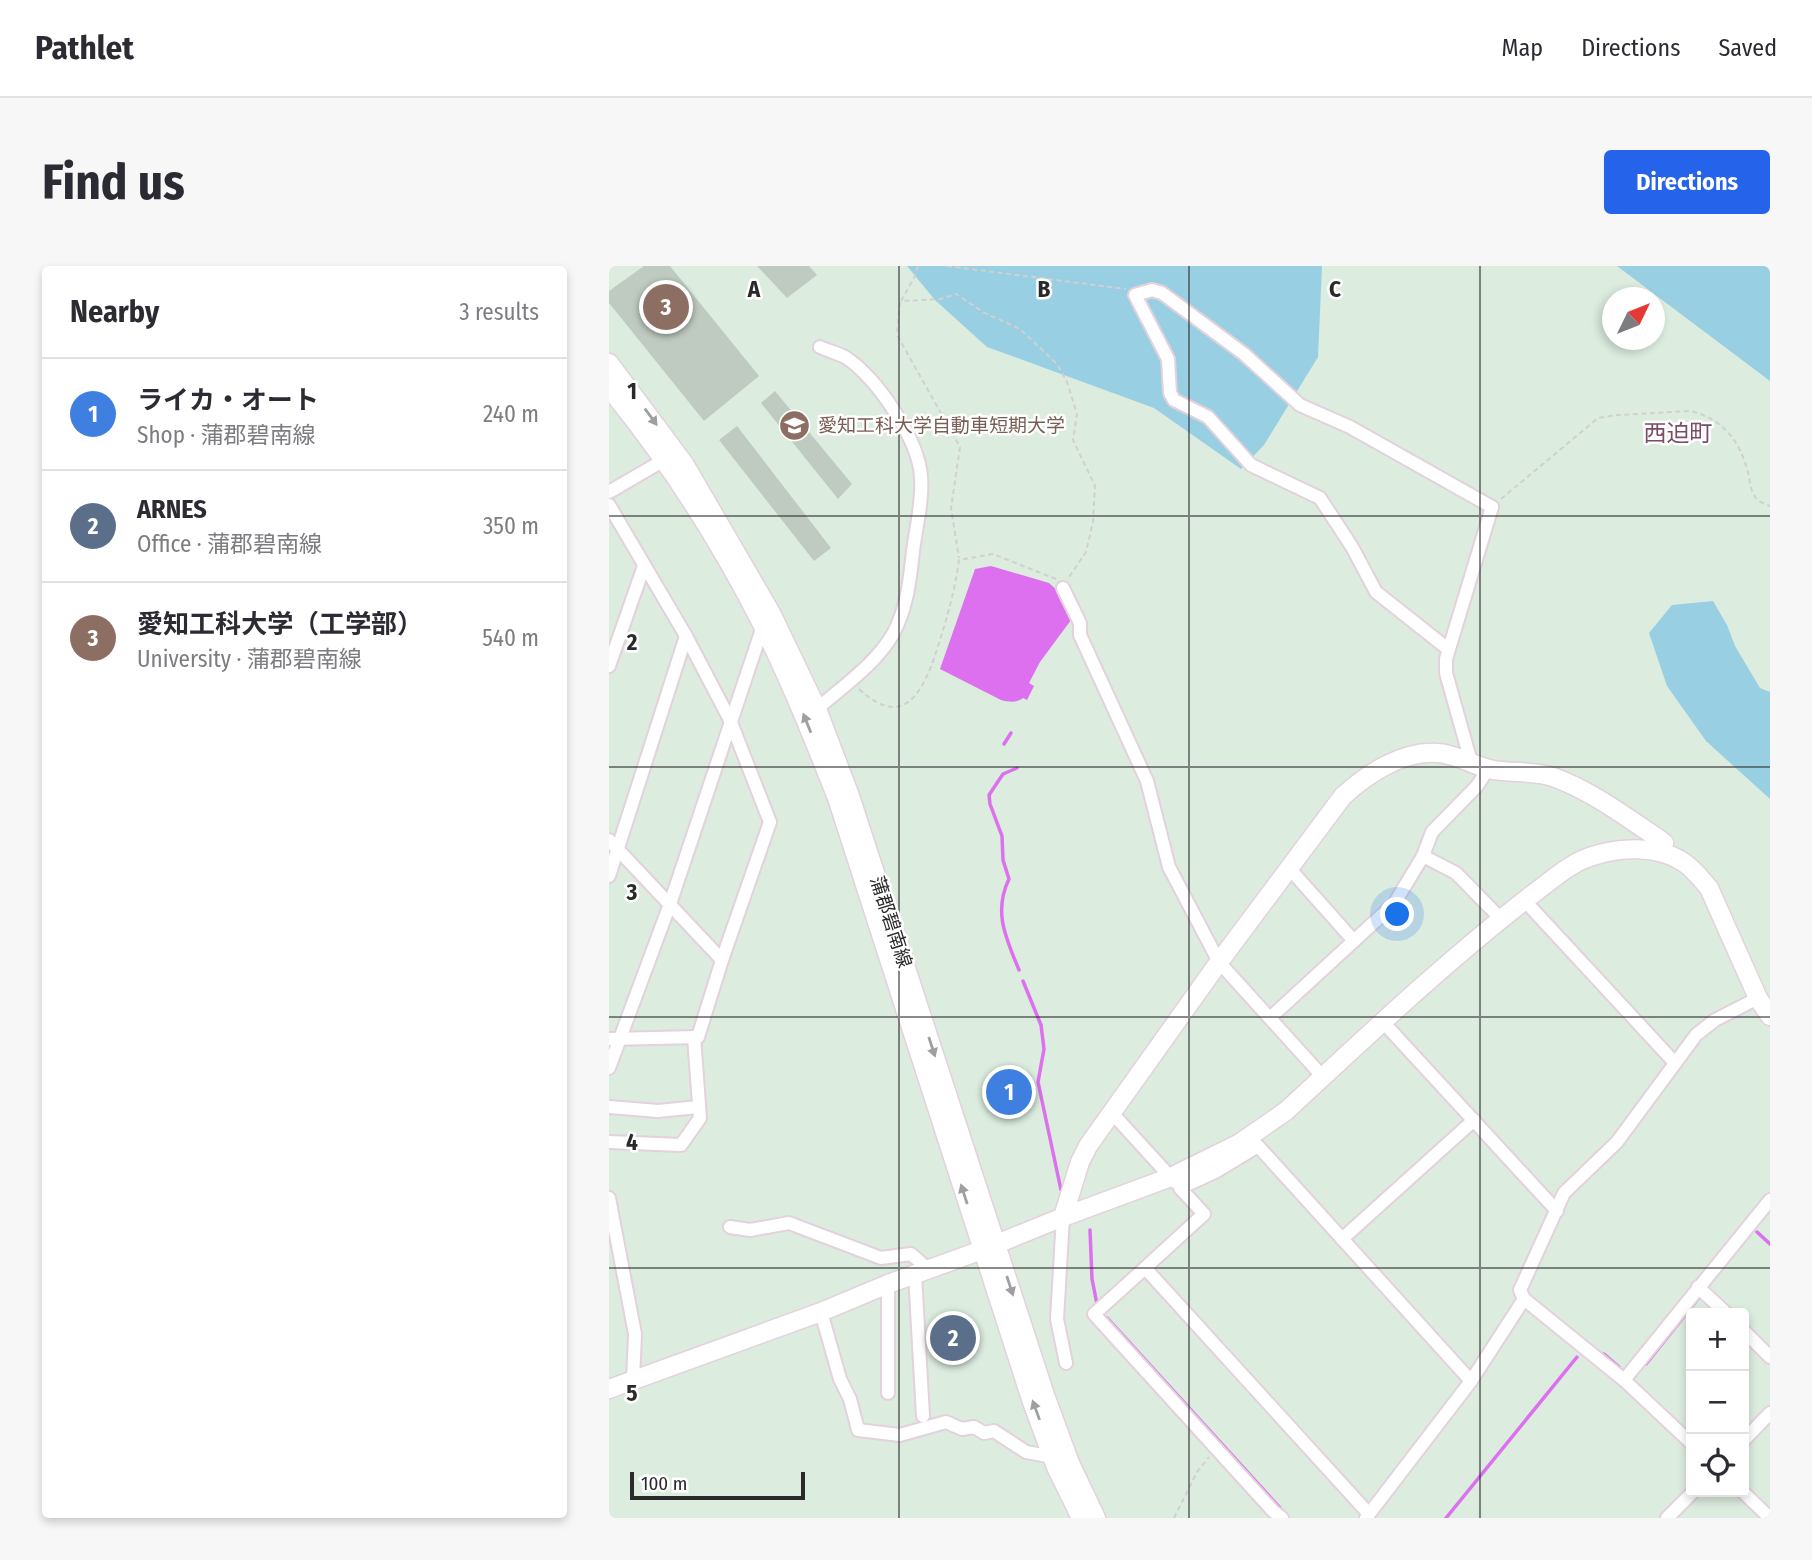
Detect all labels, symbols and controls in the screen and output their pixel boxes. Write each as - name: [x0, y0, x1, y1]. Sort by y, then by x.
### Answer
- text: Pathlet: [35, 28, 134, 68]
- text: Map: [1502, 34, 1543, 62]
- text: Directions: [1581, 34, 1680, 62]
- text: Saved: [1718, 34, 1777, 62]
- button: Directions: [1604, 150, 1770, 214]
- text: Find us: [42, 153, 185, 212]
- text: A: [747, 275, 761, 303]
- text: B: [1038, 275, 1051, 303]
- text: C: [1329, 275, 1341, 303]
- pin: 3: [643, 281, 689, 333]
- north arrow: [1602, 287, 1665, 350]
- text: Nearby: [70, 294, 159, 330]
- text: 3 results: [459, 298, 539, 326]
- text: 1: [627, 377, 637, 405]
- text: ライカ・オート: [137, 385, 319, 416]
- text: 1: [88, 400, 98, 428]
- text: 240 m: [483, 400, 539, 428]
- one-way arrow: [644, 408, 658, 426]
- school or university icon: 愛知工科大学自動車短期大学: [778, 408, 812, 442]
- place label: 愛知工科大学自動車短期大学: [818, 414, 1065, 437]
- district label: 西迫町: [1644, 419, 1713, 447]
- text: Shop · 蒲郡碧南線: [137, 421, 316, 449]
- text: ARNES: [137, 494, 207, 525]
- text: 2: [88, 512, 98, 540]
- text: 350 m: [483, 512, 539, 540]
- text: Office · 蒲郡碧南線: [137, 530, 322, 558]
- text: 愛知工科大学（工学部）: [137, 609, 423, 640]
- text: 3: [88, 624, 98, 652]
- text: 540 m: [482, 624, 539, 652]
- text: 2: [626, 628, 638, 656]
- text: University · 蒲郡碧南線: [137, 645, 362, 673]
- one-way arrow: [801, 712, 812, 733]
- street label: 蒲郡碧南線: [865, 873, 917, 971]
- text: 3: [626, 878, 638, 906]
- your location: [1380, 897, 1414, 931]
- one-way arrow: [927, 1036, 937, 1057]
- pin: 1: [986, 1066, 1032, 1118]
- text: 4: [626, 1128, 638, 1156]
- one-way arrow: [958, 1183, 969, 1204]
- one-way arrow: [1005, 1276, 1016, 1297]
- map controls: [1686, 1308, 1749, 1497]
- button: +: [1686, 1308, 1749, 1371]
- pin: 2: [930, 1312, 976, 1364]
- button: −: [1686, 1371, 1749, 1434]
- text: 5: [626, 1379, 638, 1407]
- one-way arrow: [1030, 1400, 1041, 1421]
- button: locate: [1686, 1434, 1749, 1497]
- scale bar: [630, 1469, 805, 1501]
- text: 100 m: [641, 1472, 687, 1495]

